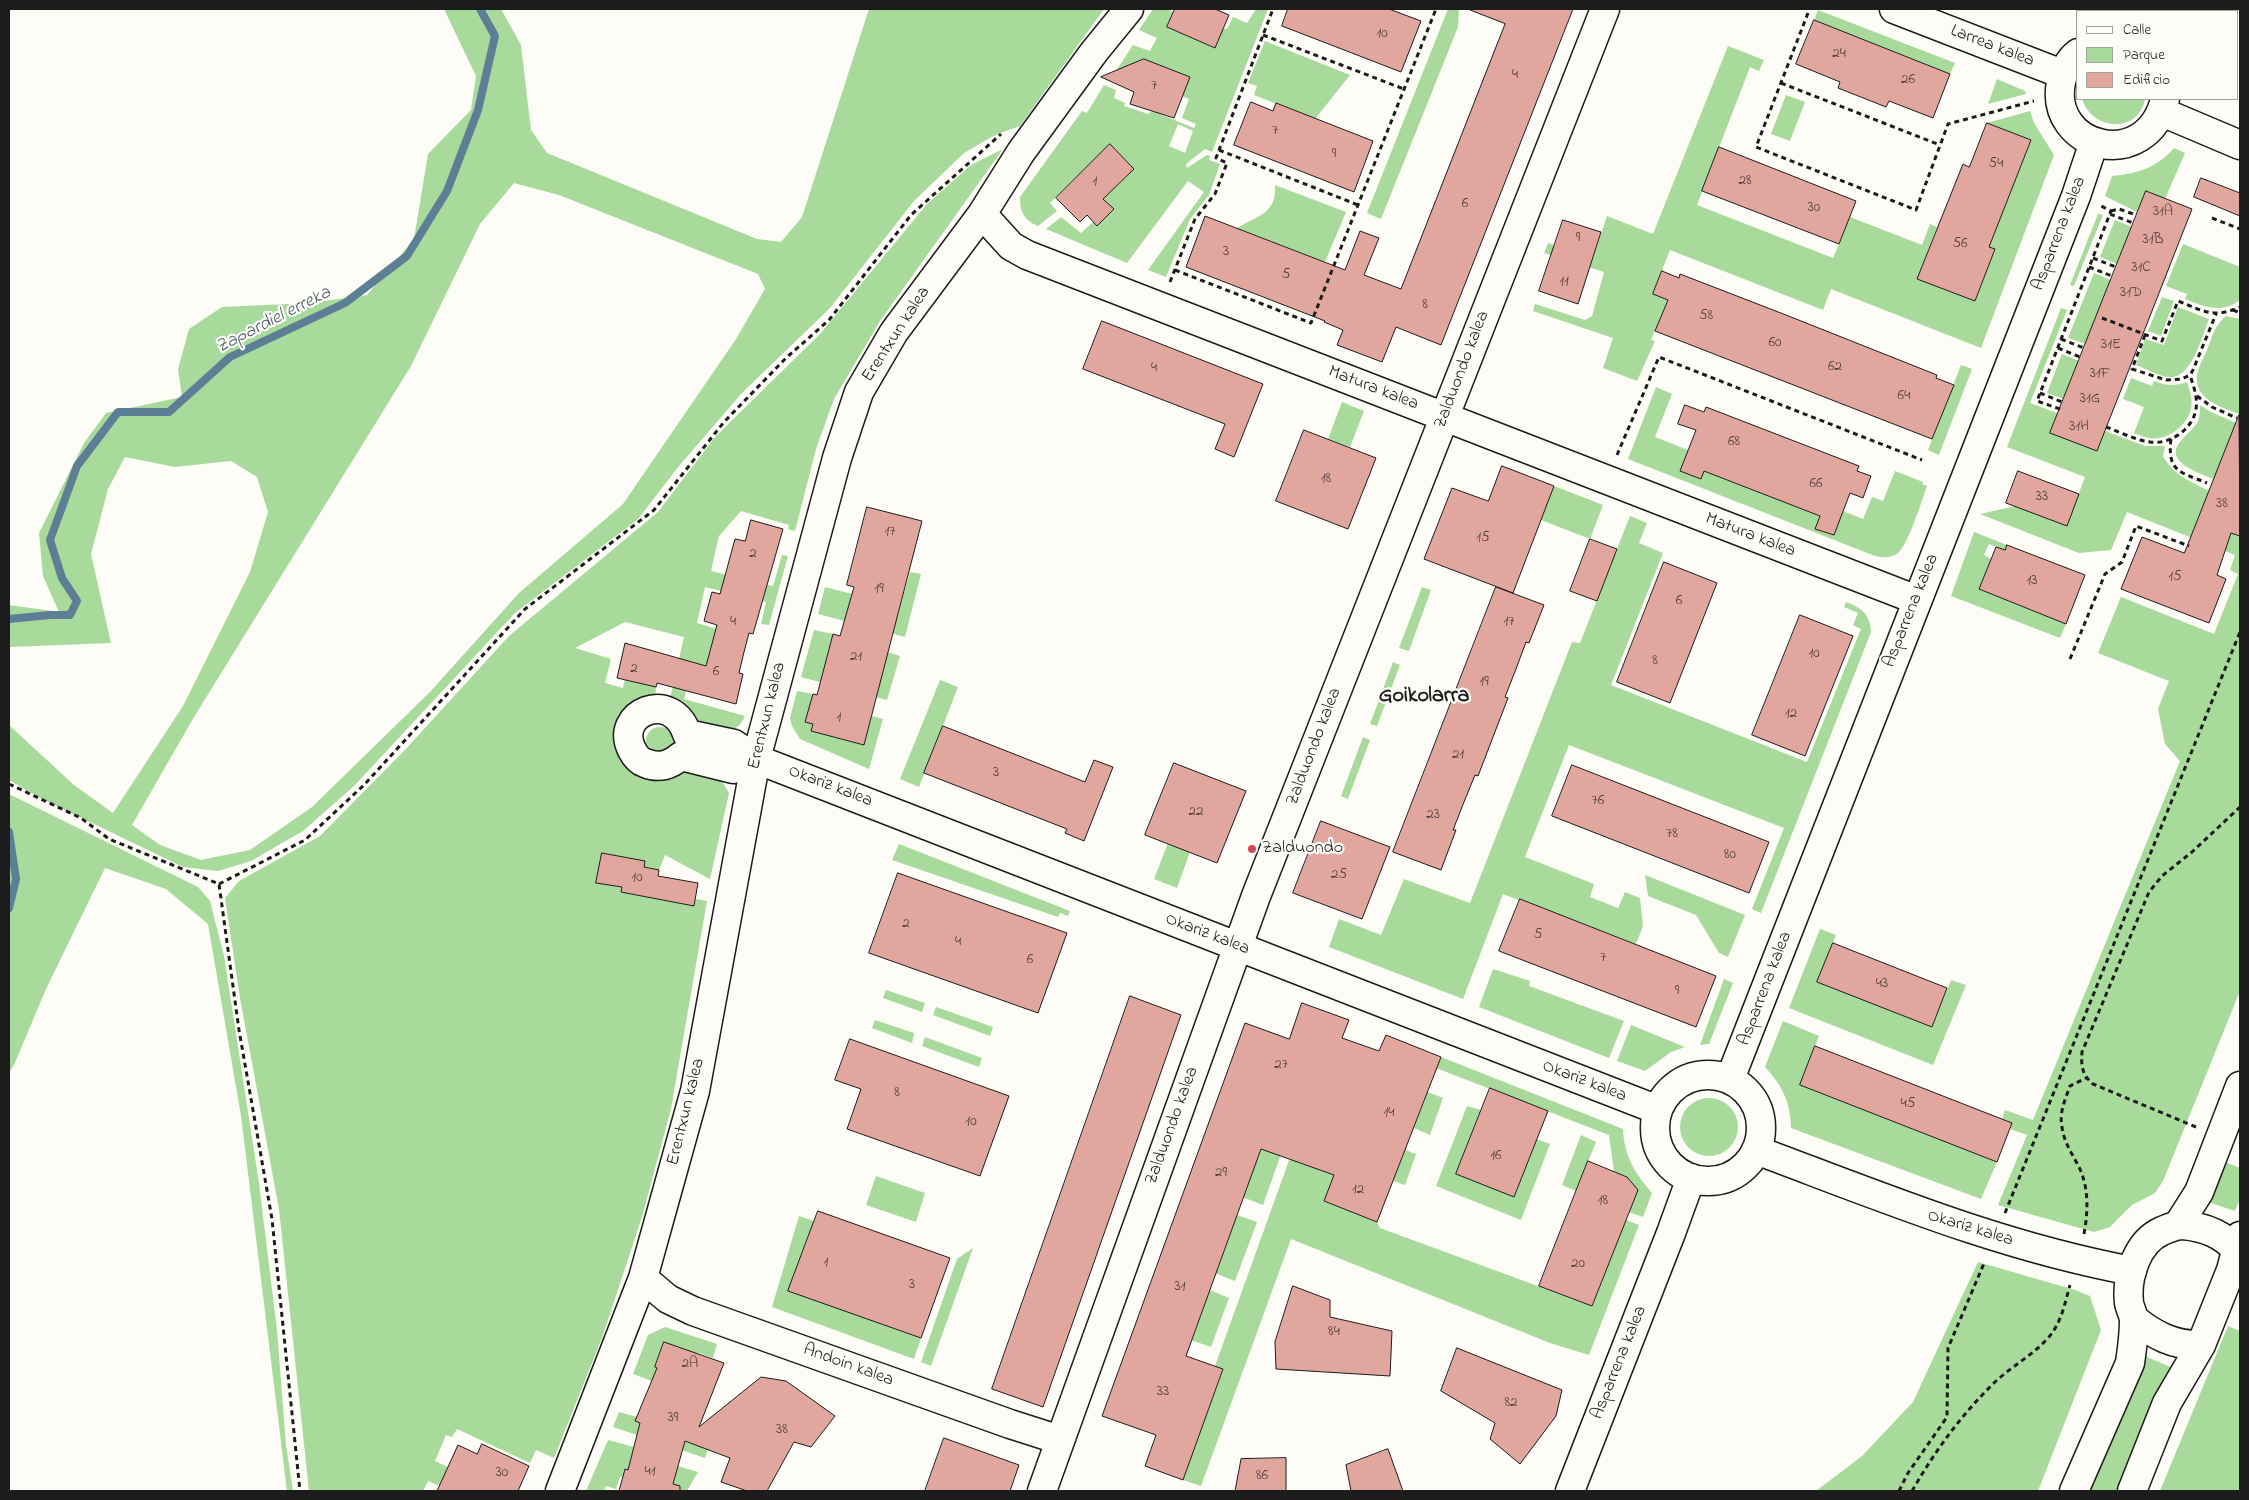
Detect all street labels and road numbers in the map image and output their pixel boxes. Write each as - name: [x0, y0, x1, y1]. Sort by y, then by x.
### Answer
- street label: Larrea kalea: [1947, 21, 2037, 73]
- street label: Asparrena kalea: [2028, 174, 2092, 294]
- street label: Erentxun kalea: [858, 283, 936, 387]
- street label: Zalduondo kalea: [1431, 308, 1495, 432]
- street label: Matura kalea: [1325, 362, 1421, 416]
- street label: Matura kalea: [1702, 509, 1798, 563]
- street label: Asparrena kalea: [1879, 551, 1945, 671]
- street label: Erentxun kalea: [744, 660, 792, 772]
- street label: Zalduondo kalea: [1283, 685, 1347, 809]
- street label: Okariz kalea: [785, 761, 875, 813]
- street label: Okariz kalea: [1162, 909, 1252, 961]
- street label: Asparrena kalea: [1734, 929, 1798, 1049]
- street label: Erentxun kalea: [663, 1056, 711, 1168]
- street label: Okariz kalea: [1539, 1056, 1629, 1108]
- street label: Zalduondo kalea: [1142, 1064, 1204, 1188]
- street label: Okariz kalea: [1924, 1206, 2016, 1252]
- street label: Asparrena kalea: [1587, 1303, 1653, 1423]
- street label: Andoin kalea: [800, 1340, 896, 1392]

